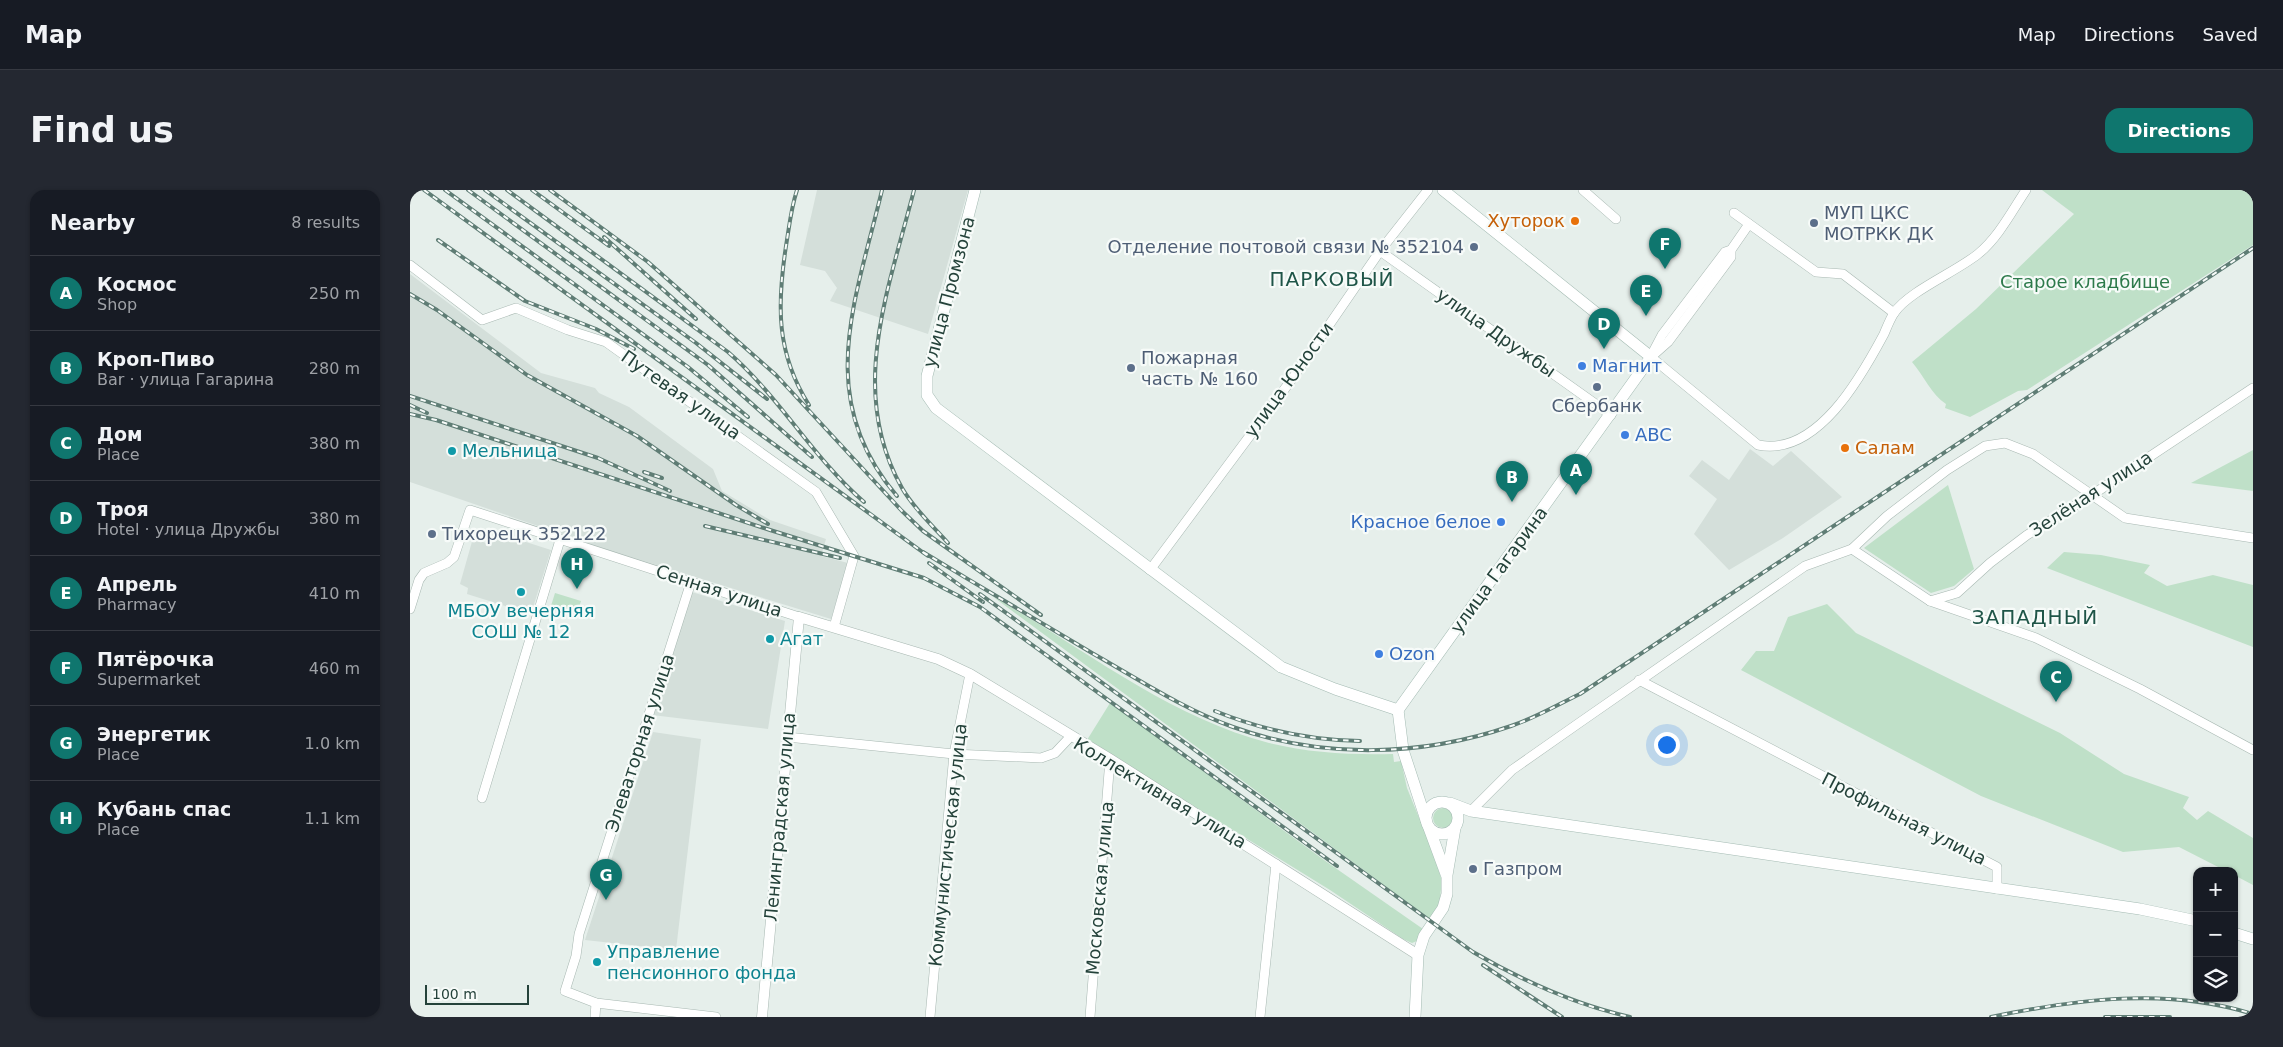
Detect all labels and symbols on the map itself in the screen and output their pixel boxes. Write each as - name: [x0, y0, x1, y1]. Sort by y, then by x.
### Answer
- place label: МУП ЦКС МОТРКК ДК: [1824, 202, 1934, 244]
- place label: Хуторок: [1487, 210, 1565, 231]
- street label: улица Промзона: [918, 214, 979, 370]
- marker: Хуторок: [1569, 215, 1581, 227]
- marker: МУП ЦКС МОТРКК ДК: [1808, 217, 1820, 229]
- pin: F: [1649, 228, 1681, 269]
- place label: Отделение почтовой связи № 352104: [1108, 236, 1464, 257]
- marker: Отделение почтовой связи № 352104: [1468, 241, 1480, 253]
- district label: ПАРКОВЫЙ: [1269, 267, 1395, 291]
- park label: Старое кладбище: [2000, 271, 2170, 292]
- pin: E: [1630, 275, 1662, 316]
- street label: улица Дружбы: [1433, 284, 1560, 381]
- pin: D: [1588, 308, 1620, 349]
- street label: улица Юности: [1240, 318, 1337, 441]
- street label: Путевая улица: [617, 346, 745, 444]
- place label: Пожарная часть № 160: [1141, 347, 1258, 389]
- place label: Магнит: [1592, 355, 1662, 376]
- marker: Магнит: [1576, 360, 1588, 372]
- marker: Пожарная часть № 160: [1125, 362, 1137, 374]
- marker: Сбербанк: [1591, 381, 1603, 393]
- place label: Сбербанк: [1552, 395, 1643, 416]
- place label: ABC: [1635, 424, 1672, 445]
- marker: ABC: [1619, 429, 1631, 441]
- place label: Салам: [1855, 437, 1915, 458]
- place label: Мельница: [462, 440, 557, 461]
- marker: Салам: [1839, 442, 1851, 454]
- marker: Мельница: [446, 445, 458, 457]
- street label: Зелёная улица: [2026, 446, 2156, 541]
- pin: A: [1560, 454, 1592, 495]
- pin: B: [1496, 461, 1528, 502]
- street label: улица Гагарина: [1446, 502, 1552, 637]
- place label: Красное белое: [1351, 511, 1491, 532]
- marker: Красное белое: [1495, 516, 1507, 528]
- place label: Тихорецк 352122: [441, 523, 606, 544]
- marker: Тихорецк 352122: [426, 528, 438, 540]
- pin: H: [561, 548, 593, 589]
- street label: Сенная улица: [653, 560, 785, 621]
- marker: МБОУ вечерняя СОШ № 12: [515, 586, 527, 598]
- place label: МБОУ вечерняя СОШ № 12: [448, 600, 594, 642]
- district label: ЗАПАДНЫЙ: [1972, 605, 2098, 629]
- place label: Агат: [780, 628, 823, 649]
- marker: Агат: [764, 633, 776, 645]
- place label: Ozon: [1389, 643, 1435, 664]
- marker: Ozon: [1373, 648, 1385, 660]
- street label: Элеваторная улица: [601, 651, 678, 835]
- pin: C: [2040, 661, 2072, 702]
- street label: Ленинградская улица: [760, 712, 799, 922]
- street label: Коммунистическая улица: [924, 722, 971, 968]
- your location: [1654, 732, 1680, 758]
- street label: Коллективная улица: [1070, 733, 1251, 853]
- street label: Профильная улица: [1819, 768, 1990, 869]
- street label: Московская улица: [1081, 800, 1118, 976]
- place label: Газпром: [1483, 858, 1562, 879]
- pin: G: [590, 859, 622, 900]
- marker: Газпром: [1467, 863, 1479, 875]
- place label: Управление пенсионного фонда: [607, 941, 797, 983]
- marker: Управление пенсионного фонда: [591, 956, 603, 968]
- scale bar: [425, 982, 529, 1005]

